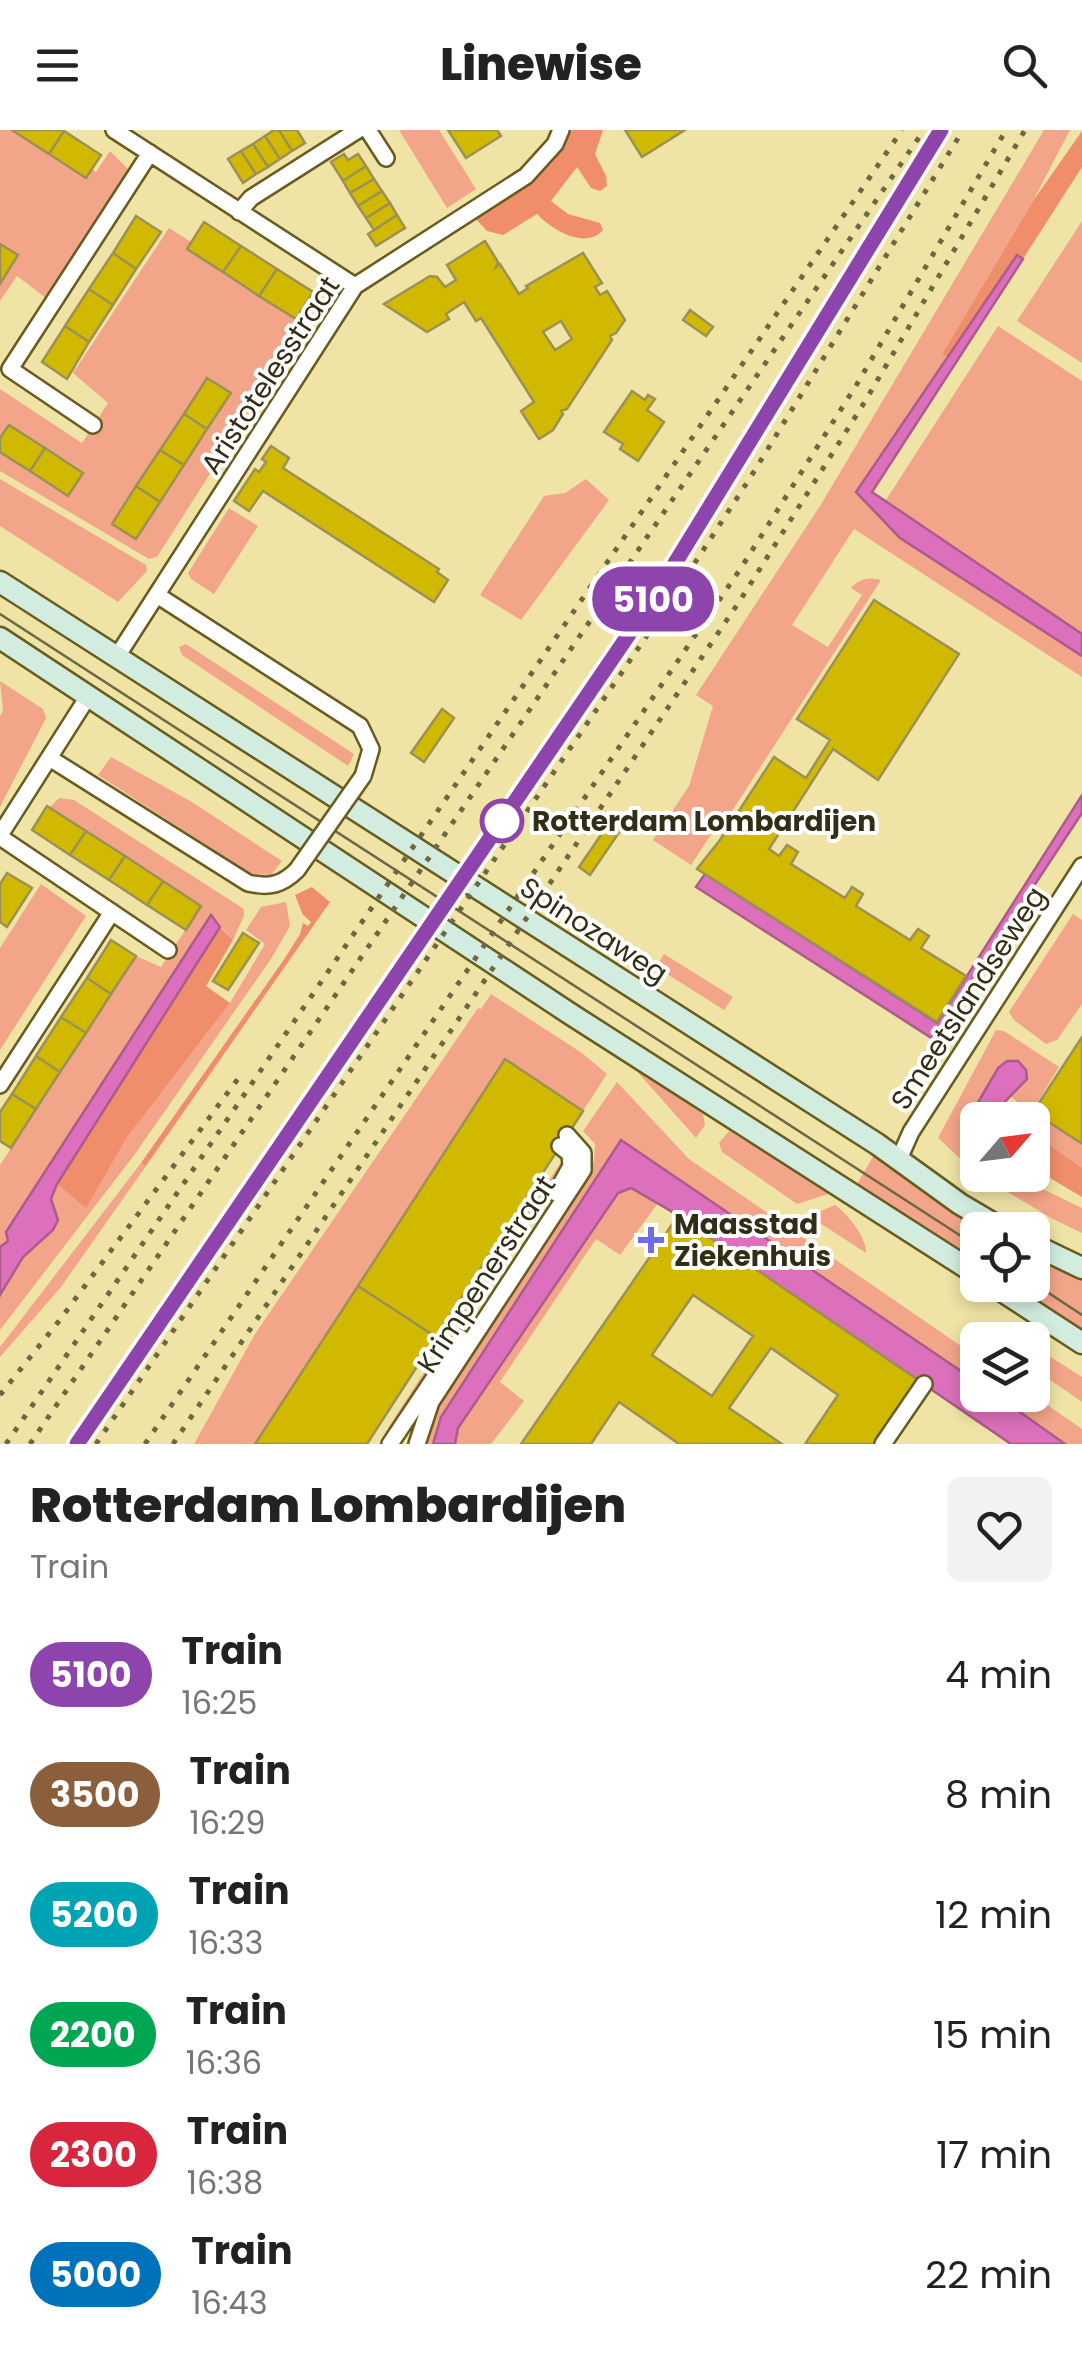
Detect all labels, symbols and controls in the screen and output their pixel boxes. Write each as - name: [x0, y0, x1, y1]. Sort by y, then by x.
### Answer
- text: Linewise: [440, 33, 642, 96]
- icon: menu: [30, 38, 85, 93]
- icon: search: [997, 38, 1052, 93]
- street label: Aristotelesstraat: [192, 269, 349, 482]
- line badge: 5100: [583, 566, 723, 632]
- text: 5100: [612, 575, 694, 624]
- marker: Rotterdam Lombardijen: [481, 800, 523, 842]
- place label: Rotterdam Lombardijen: [532, 802, 876, 841]
- street label: Spinozaweg: [512, 868, 675, 993]
- street label: Smeetslandseweg: [882, 879, 1055, 1117]
- north arrow: [960, 1102, 1050, 1192]
- map controls: [960, 1102, 1050, 1412]
- street label: Krimpenerstraat: [408, 1168, 565, 1381]
- place label: Maasstad Ziekenhuis: [674, 1205, 831, 1276]
- button: locate: [960, 1212, 1050, 1302]
- marker: Maasstad Ziekenhuis: [638, 1227, 664, 1253]
- button: layers: [960, 1322, 1050, 1412]
- text: Rotterdam Lombardijen: [30, 1472, 626, 1539]
- button: heart: [947, 1477, 1052, 1582]
- text: Train: [30, 1544, 109, 1589]
- text: Train: [182, 1624, 283, 1677]
- text: 4 min: [945, 1648, 1052, 1701]
- text: 5100: [50, 1650, 132, 1699]
- text: 16:25: [182, 1680, 257, 1725]
- text: Train: [190, 1744, 291, 1797]
- text: 8 min: [945, 1768, 1052, 1821]
- text: 3500: [50, 1770, 140, 1819]
- text: 16:29: [190, 1800, 266, 1845]
- text: Train: [188, 1864, 290, 1917]
- text: 12 min: [935, 1888, 1052, 1941]
- text: 5200: [50, 1890, 138, 1939]
- text: 16:33: [188, 1920, 263, 1965]
- text: Train: [186, 1984, 287, 2037]
- text: 15 min: [933, 2008, 1052, 2061]
- text: 2200: [50, 2010, 136, 2059]
- text: 16:36: [186, 2040, 262, 2085]
- text: Train: [187, 2104, 288, 2157]
- text: 17 min: [936, 2128, 1052, 2181]
- text: 2300: [50, 2130, 137, 2179]
- text: 16:38: [187, 2160, 263, 2205]
- text: Train: [191, 2224, 293, 2277]
- text: 22 min: [925, 2248, 1052, 2301]
- text: 5000: [50, 2250, 141, 2299]
- text: 16:43: [191, 2280, 268, 2325]

